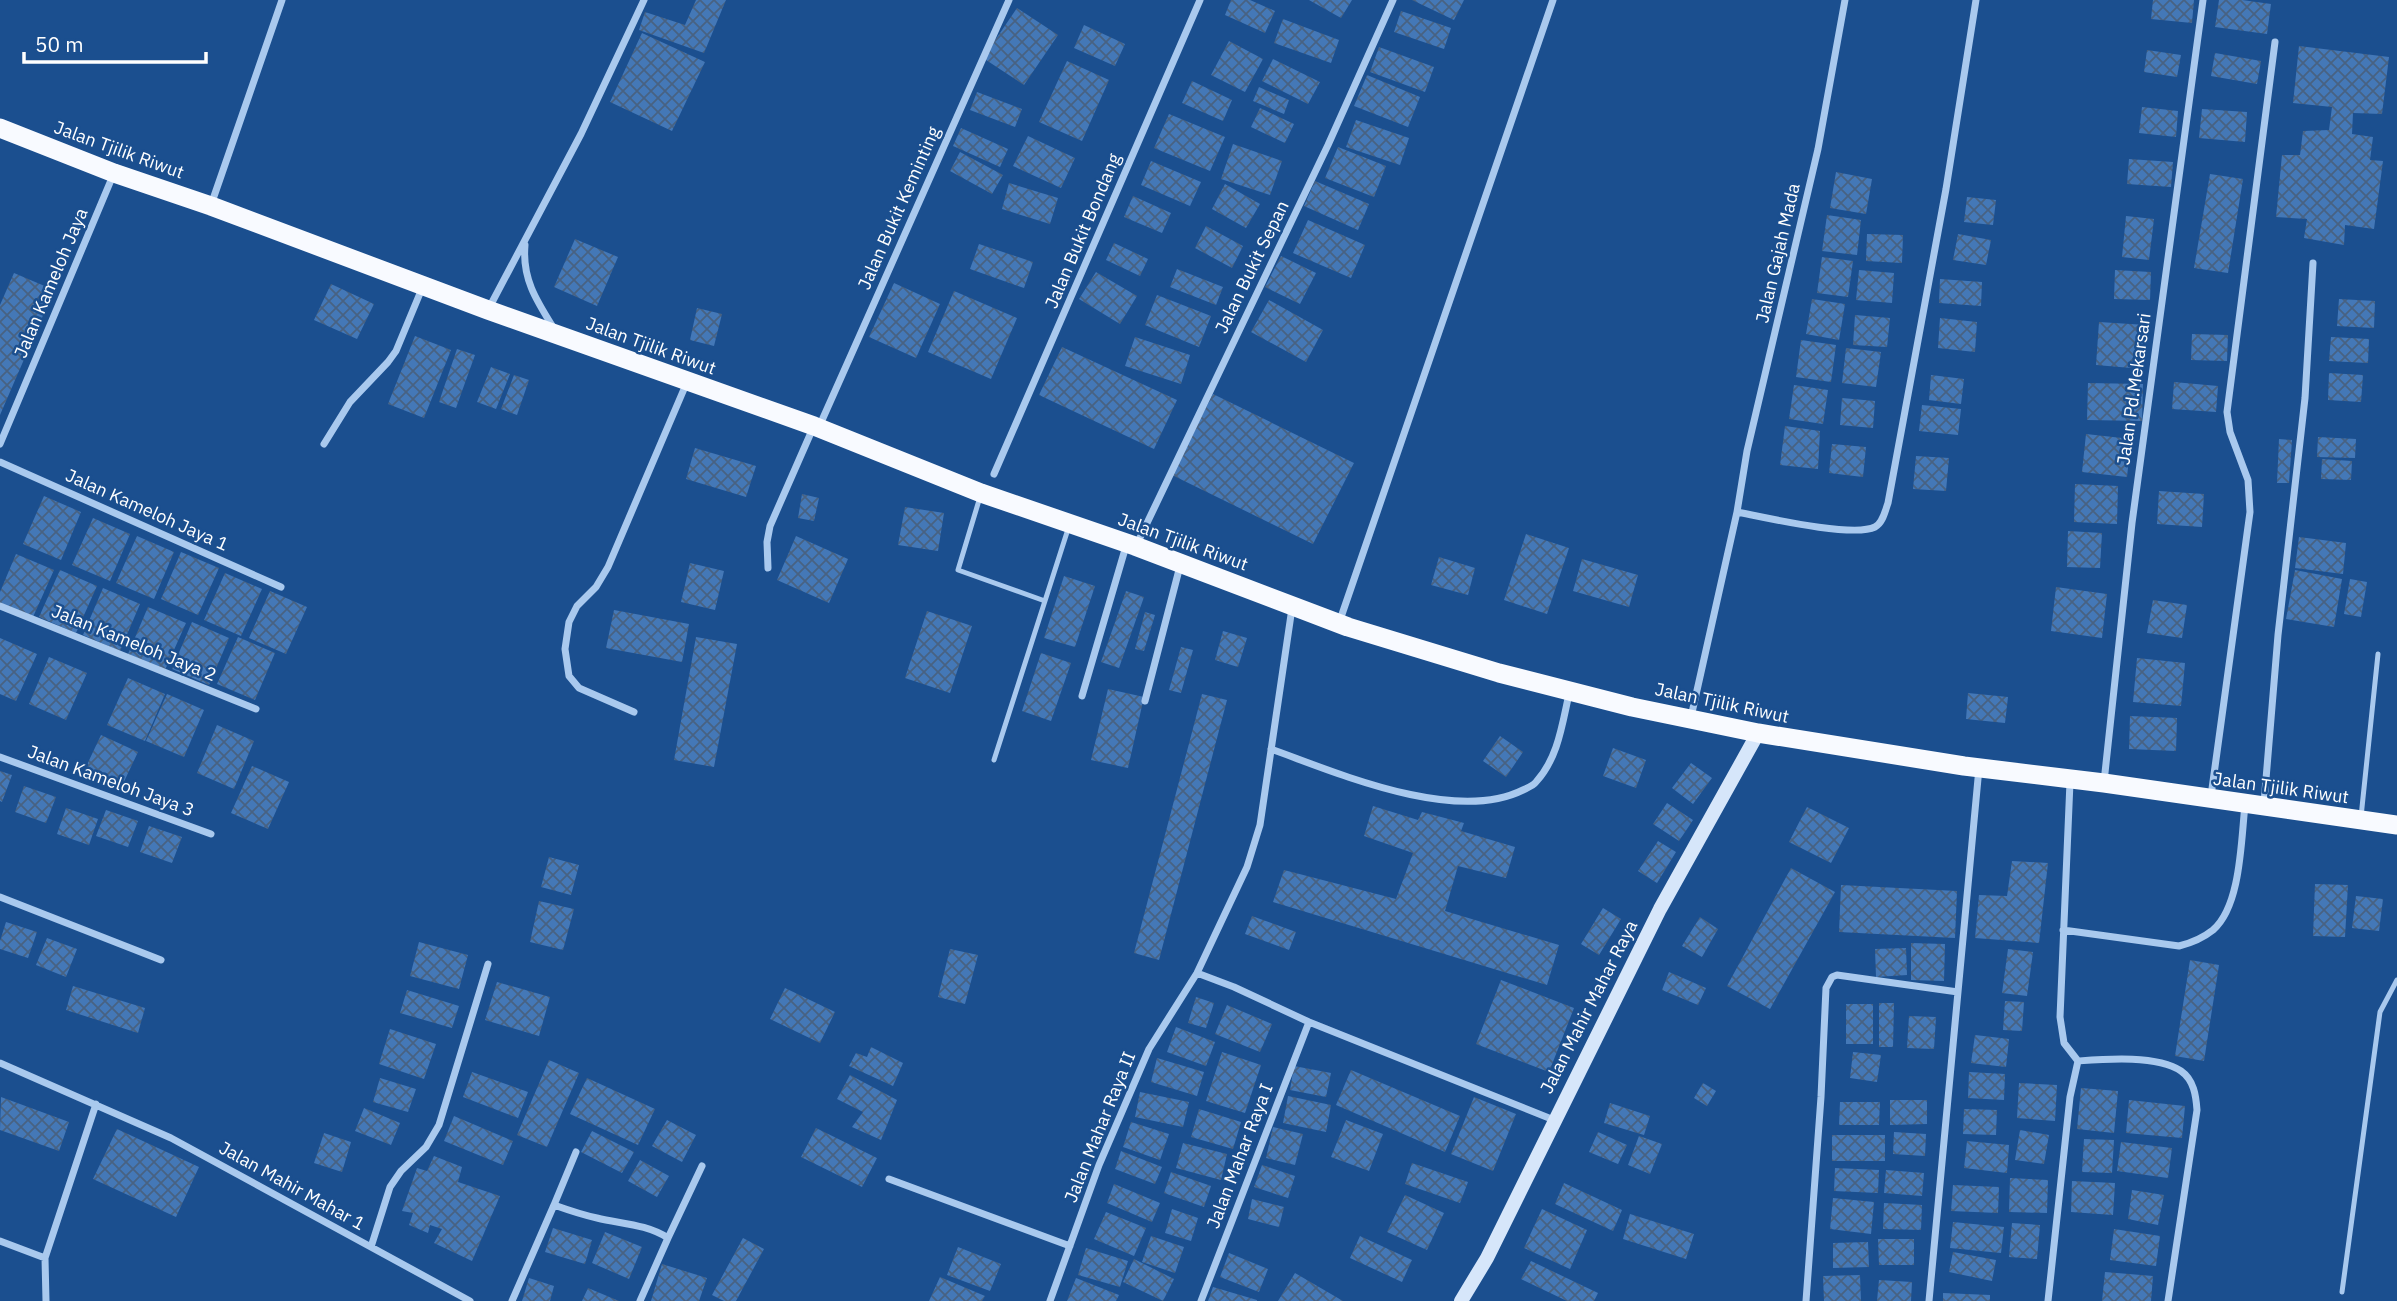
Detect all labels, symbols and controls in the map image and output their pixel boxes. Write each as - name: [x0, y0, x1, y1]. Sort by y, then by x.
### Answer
- scale bar: [24, 21, 206, 65]
- text: 50 m: [35, 30, 84, 58]
- street label: Jalan Tjilik Riwut: [51, 115, 187, 184]
- street label: Jalan Bukit Keminting: [852, 122, 945, 293]
- street label: Jalan Bukit Bondang: [1039, 149, 1126, 312]
- street label: Jalan Gajah Mada: [1750, 180, 1805, 325]
- street label: Jalan Bukit Sepan: [1209, 197, 1294, 337]
- street label: Jalan Kameloh Jaya: [9, 204, 93, 361]
- street label: Jalan Tjilik Riwut: [583, 311, 719, 380]
- street label: Jalan Pd.Mekarsari: [2111, 311, 2156, 466]
- street label: Jalan Kameloh Jaya 1: [62, 463, 232, 556]
- street label: Jalan Tjilik Riwut: [1115, 507, 1251, 576]
- street label: Jalan Kameloh Jaya 2: [48, 599, 220, 686]
- street label: Jalan Tjilik Riwut: [1653, 677, 1791, 728]
- street label: Jalan Kameloh Jaya 3: [25, 740, 198, 821]
- street label: Jalan Tjilik Riwut: [2212, 767, 2350, 808]
- street label: Jalan Mahir Mahar Raya: [1535, 916, 1642, 1097]
- street label: Jalan Mahar Raya II: [1059, 1048, 1140, 1206]
- street label: Jalan Mahar Raya I: [1201, 1080, 1278, 1232]
- street label: Jalan Mahir Mahar 1: [215, 1136, 369, 1235]

